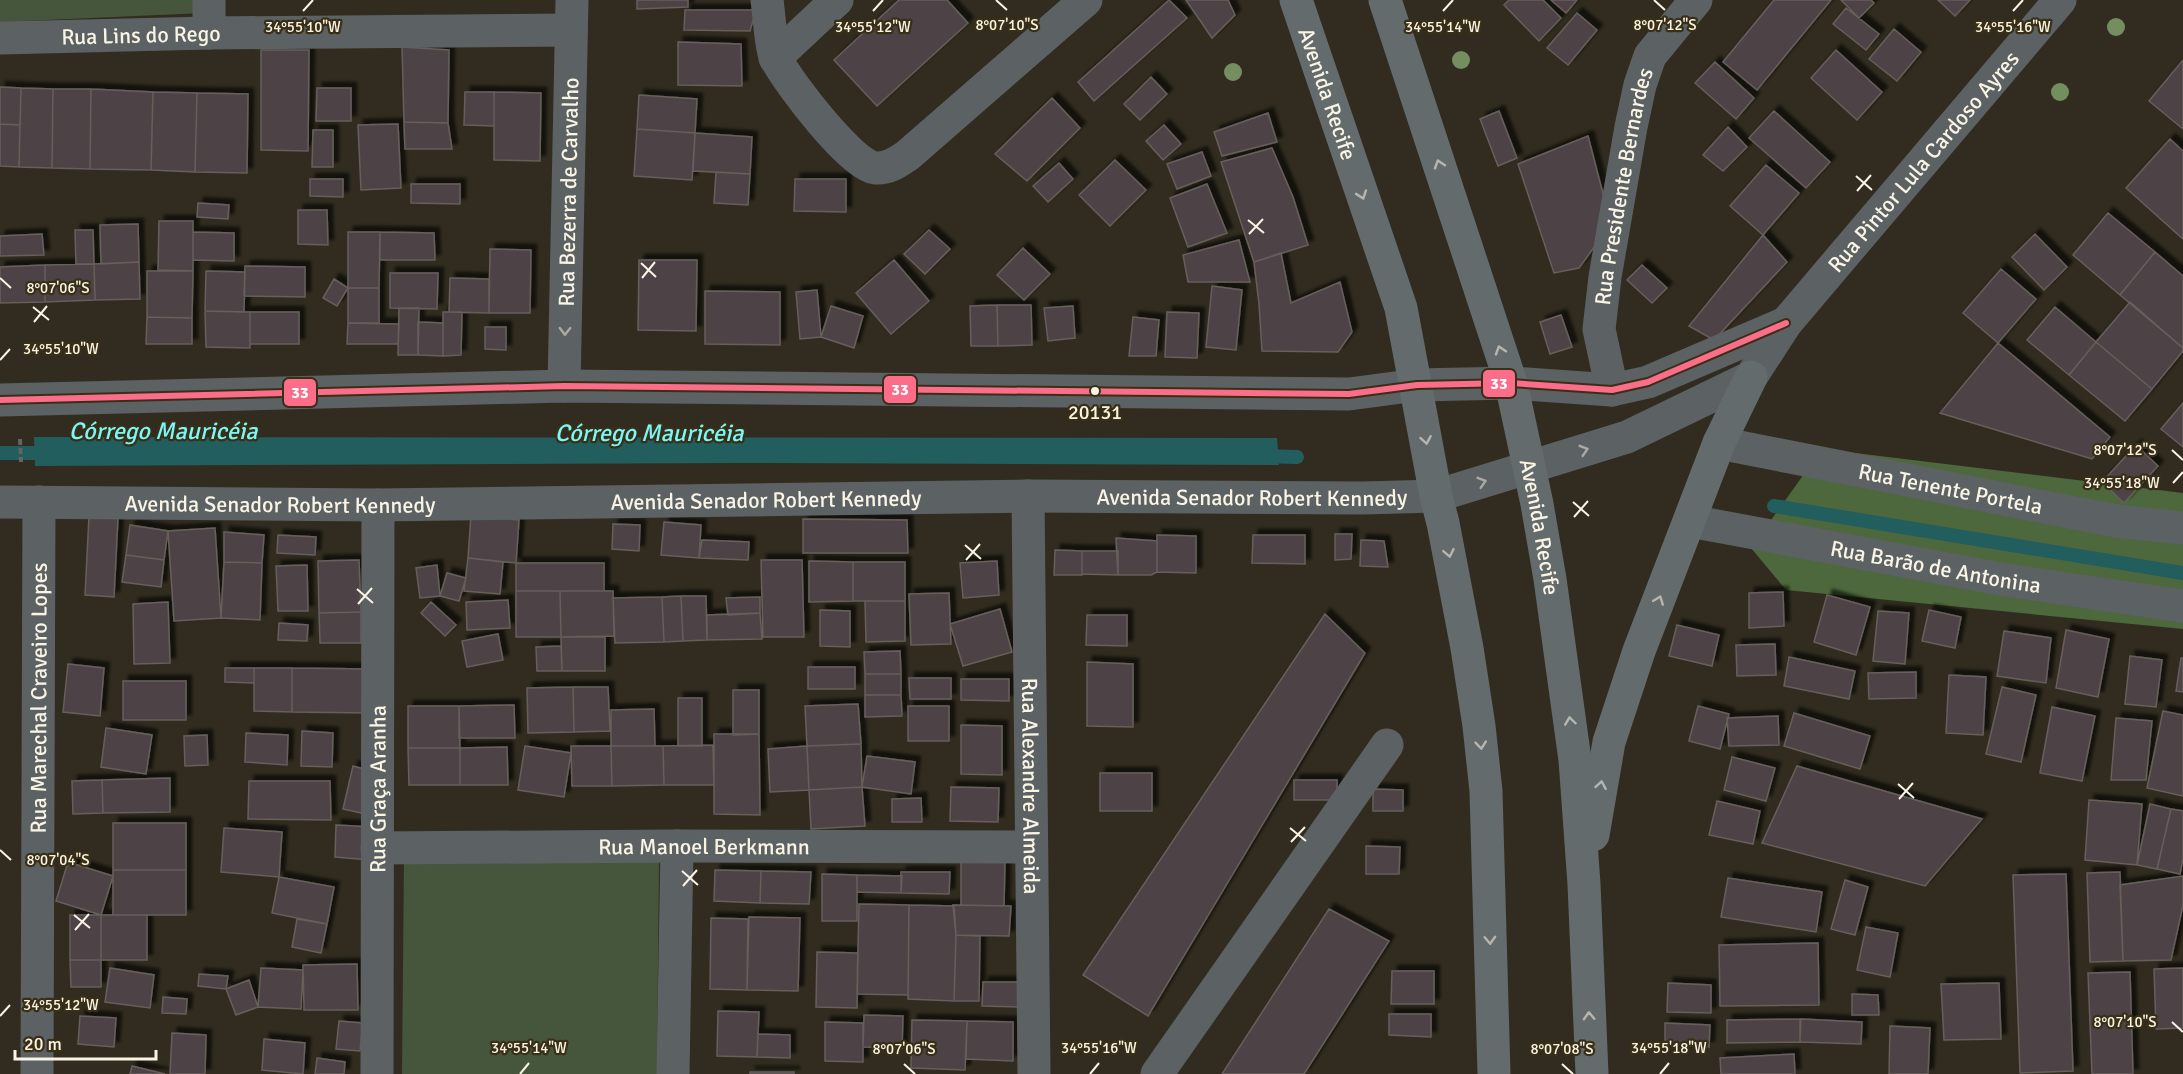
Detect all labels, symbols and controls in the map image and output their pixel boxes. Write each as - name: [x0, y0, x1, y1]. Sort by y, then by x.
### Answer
- text: 8°07'10"S: [975, 16, 1039, 34]
- text: 8°07'12"S: [1633, 16, 1697, 34]
- text: 34°55'10"W: [265, 18, 341, 36]
- text: 34°55'12"W: [835, 18, 911, 36]
- text: 34°55'14"W: [1405, 18, 1481, 36]
- text: 34°55'16"W: [1975, 18, 2051, 36]
- street label: Rua Lins do Rego: [61, 19, 221, 50]
- street label: Avenida Recife: [1293, 24, 1363, 163]
- street label: Rua Pintor Lula Cardoso Ayres: [1822, 45, 2024, 278]
- street label: Rua Presidente Bernardes: [1588, 64, 1659, 307]
- street label: Rua Bezerra de Carvalho: [552, 77, 584, 307]
- one-way arrow: [1434, 159, 1446, 170]
- one-way arrow: [1355, 189, 1368, 199]
- text: 8°07'06"S: [26, 279, 90, 297]
- one-way arrow: [559, 327, 571, 336]
- text: 34°55'10"W: [23, 340, 99, 358]
- one-way arrow: [1495, 345, 1507, 356]
- line badge: 33: [1482, 369, 1516, 398]
- text: 33: [1490, 374, 1508, 394]
- line badge: 33: [883, 375, 917, 404]
- line badge: 33: [283, 378, 317, 407]
- text: 33: [891, 380, 909, 400]
- text: 33: [291, 383, 309, 403]
- marker: 20131: [1089, 385, 1101, 397]
- place label: 20131: [1068, 400, 1122, 425]
- water label: Córrego Mauricéia: [69, 416, 258, 446]
- water label: Córrego Mauricéia: [555, 418, 744, 448]
- one-way arrow: [1419, 435, 1432, 445]
- text: 8°07'12"S: [2093, 441, 2157, 459]
- one-way arrow: [1578, 445, 1589, 457]
- street label: Avenida Recife: [1514, 456, 1566, 597]
- street label: Rua Tenente Portela: [1856, 457, 2045, 520]
- text: 34°55'18"W: [2084, 474, 2160, 492]
- one-way arrow: [1476, 477, 1487, 489]
- street label: Avenida Senador Robert Kennedy: [1096, 483, 1408, 512]
- street label: Avenida Senador Robert Kennedy: [610, 484, 922, 515]
- street label: Avenida Senador Robert Kennedy: [124, 489, 436, 519]
- street label: Rua Barão de Antonina: [1828, 534, 2043, 598]
- one-way arrow: [1442, 548, 1455, 558]
- street label: Rua Marechal Craveiro Lopes: [24, 563, 52, 833]
- one-way arrow: [1652, 595, 1665, 605]
- street label: Rua Alexandre Almeida: [1016, 677, 1046, 894]
- street label: Rua Graça Aranha: [364, 705, 391, 873]
- one-way arrow: [1564, 717, 1576, 726]
- one-way arrow: [1474, 741, 1487, 750]
- one-way arrow: [1595, 781, 1607, 790]
- street label: Rua Manoel Berkmann: [598, 832, 810, 860]
- text: 8°07'04"S: [26, 851, 90, 869]
- one-way arrow: [1484, 936, 1497, 945]
- text: 34°55'12"W: [23, 996, 99, 1014]
- one-way arrow: [1583, 1011, 1596, 1020]
- text: 8°07'10"S: [2093, 1013, 2157, 1031]
- scale bar: [15, 1023, 156, 1061]
- text: 20 m: [24, 1033, 62, 1055]
- text: 34°55'14"W: [491, 1039, 567, 1057]
- text: 34°55'16"W: [1061, 1039, 1137, 1057]
- text: 34°55'18"W: [1631, 1039, 1707, 1057]
- text: 8°07'06"S: [872, 1040, 936, 1058]
- text: 8°07'08"S: [1530, 1040, 1594, 1058]

